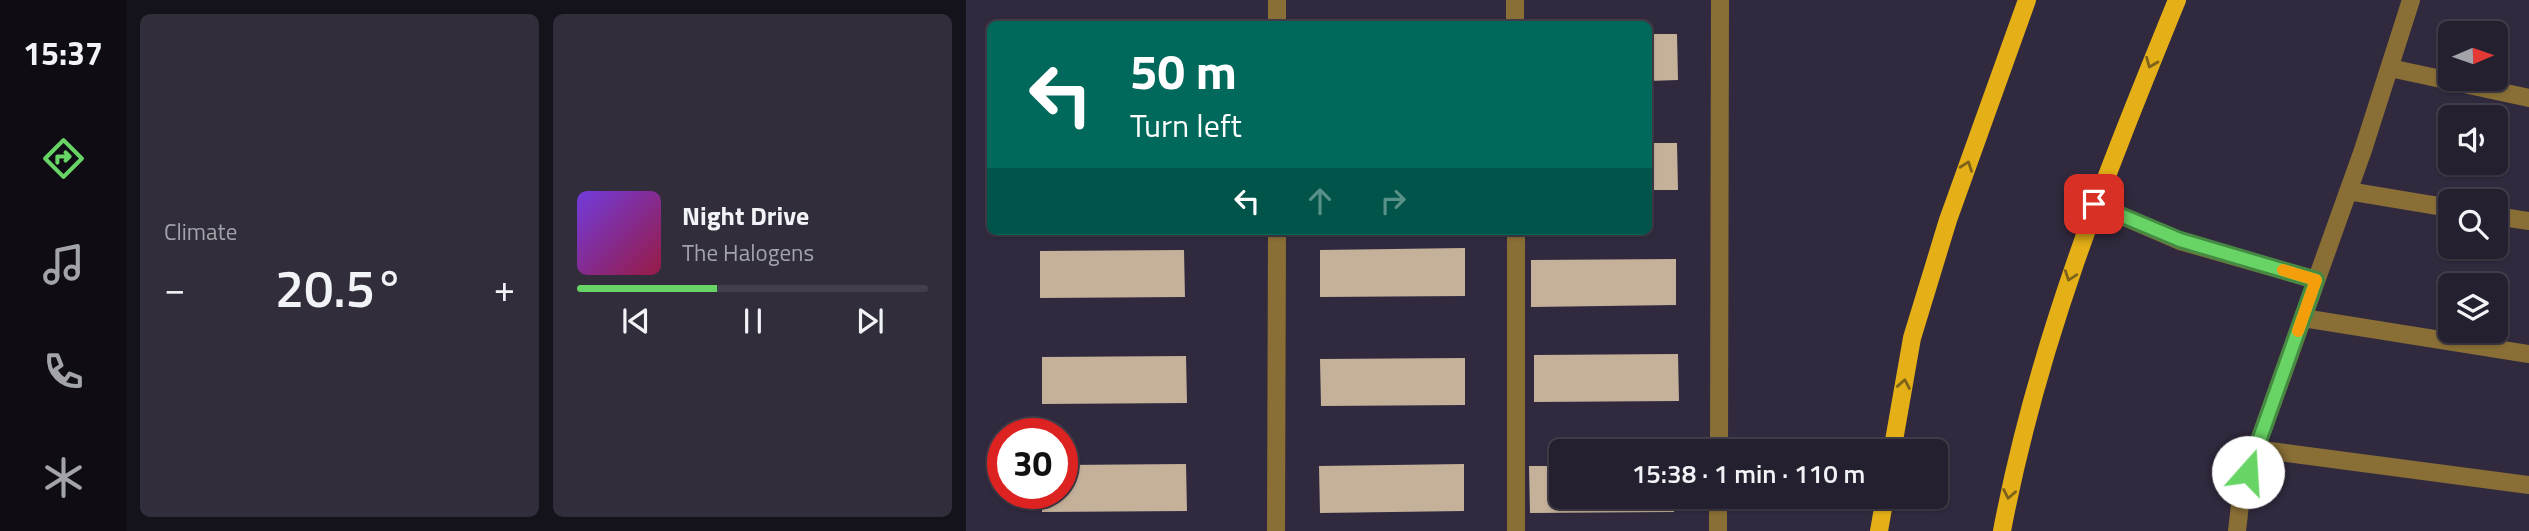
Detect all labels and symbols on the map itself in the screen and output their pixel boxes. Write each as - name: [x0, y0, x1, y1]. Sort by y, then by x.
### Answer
- north arrow: [2438, 21, 2508, 91]
- one-way arrow: [2145, 56, 2159, 69]
- one-way arrow: [1959, 161, 1973, 173]
- pin: [2064, 174, 2124, 234]
- one-way arrow: [2064, 269, 2078, 281]
- one-way arrow: [1896, 378, 1911, 390]
- speed limit sign: 30: [987, 418, 1078, 509]
- position arrow: [2211, 435, 2285, 509]
- one-way arrow: [2002, 489, 2017, 500]

